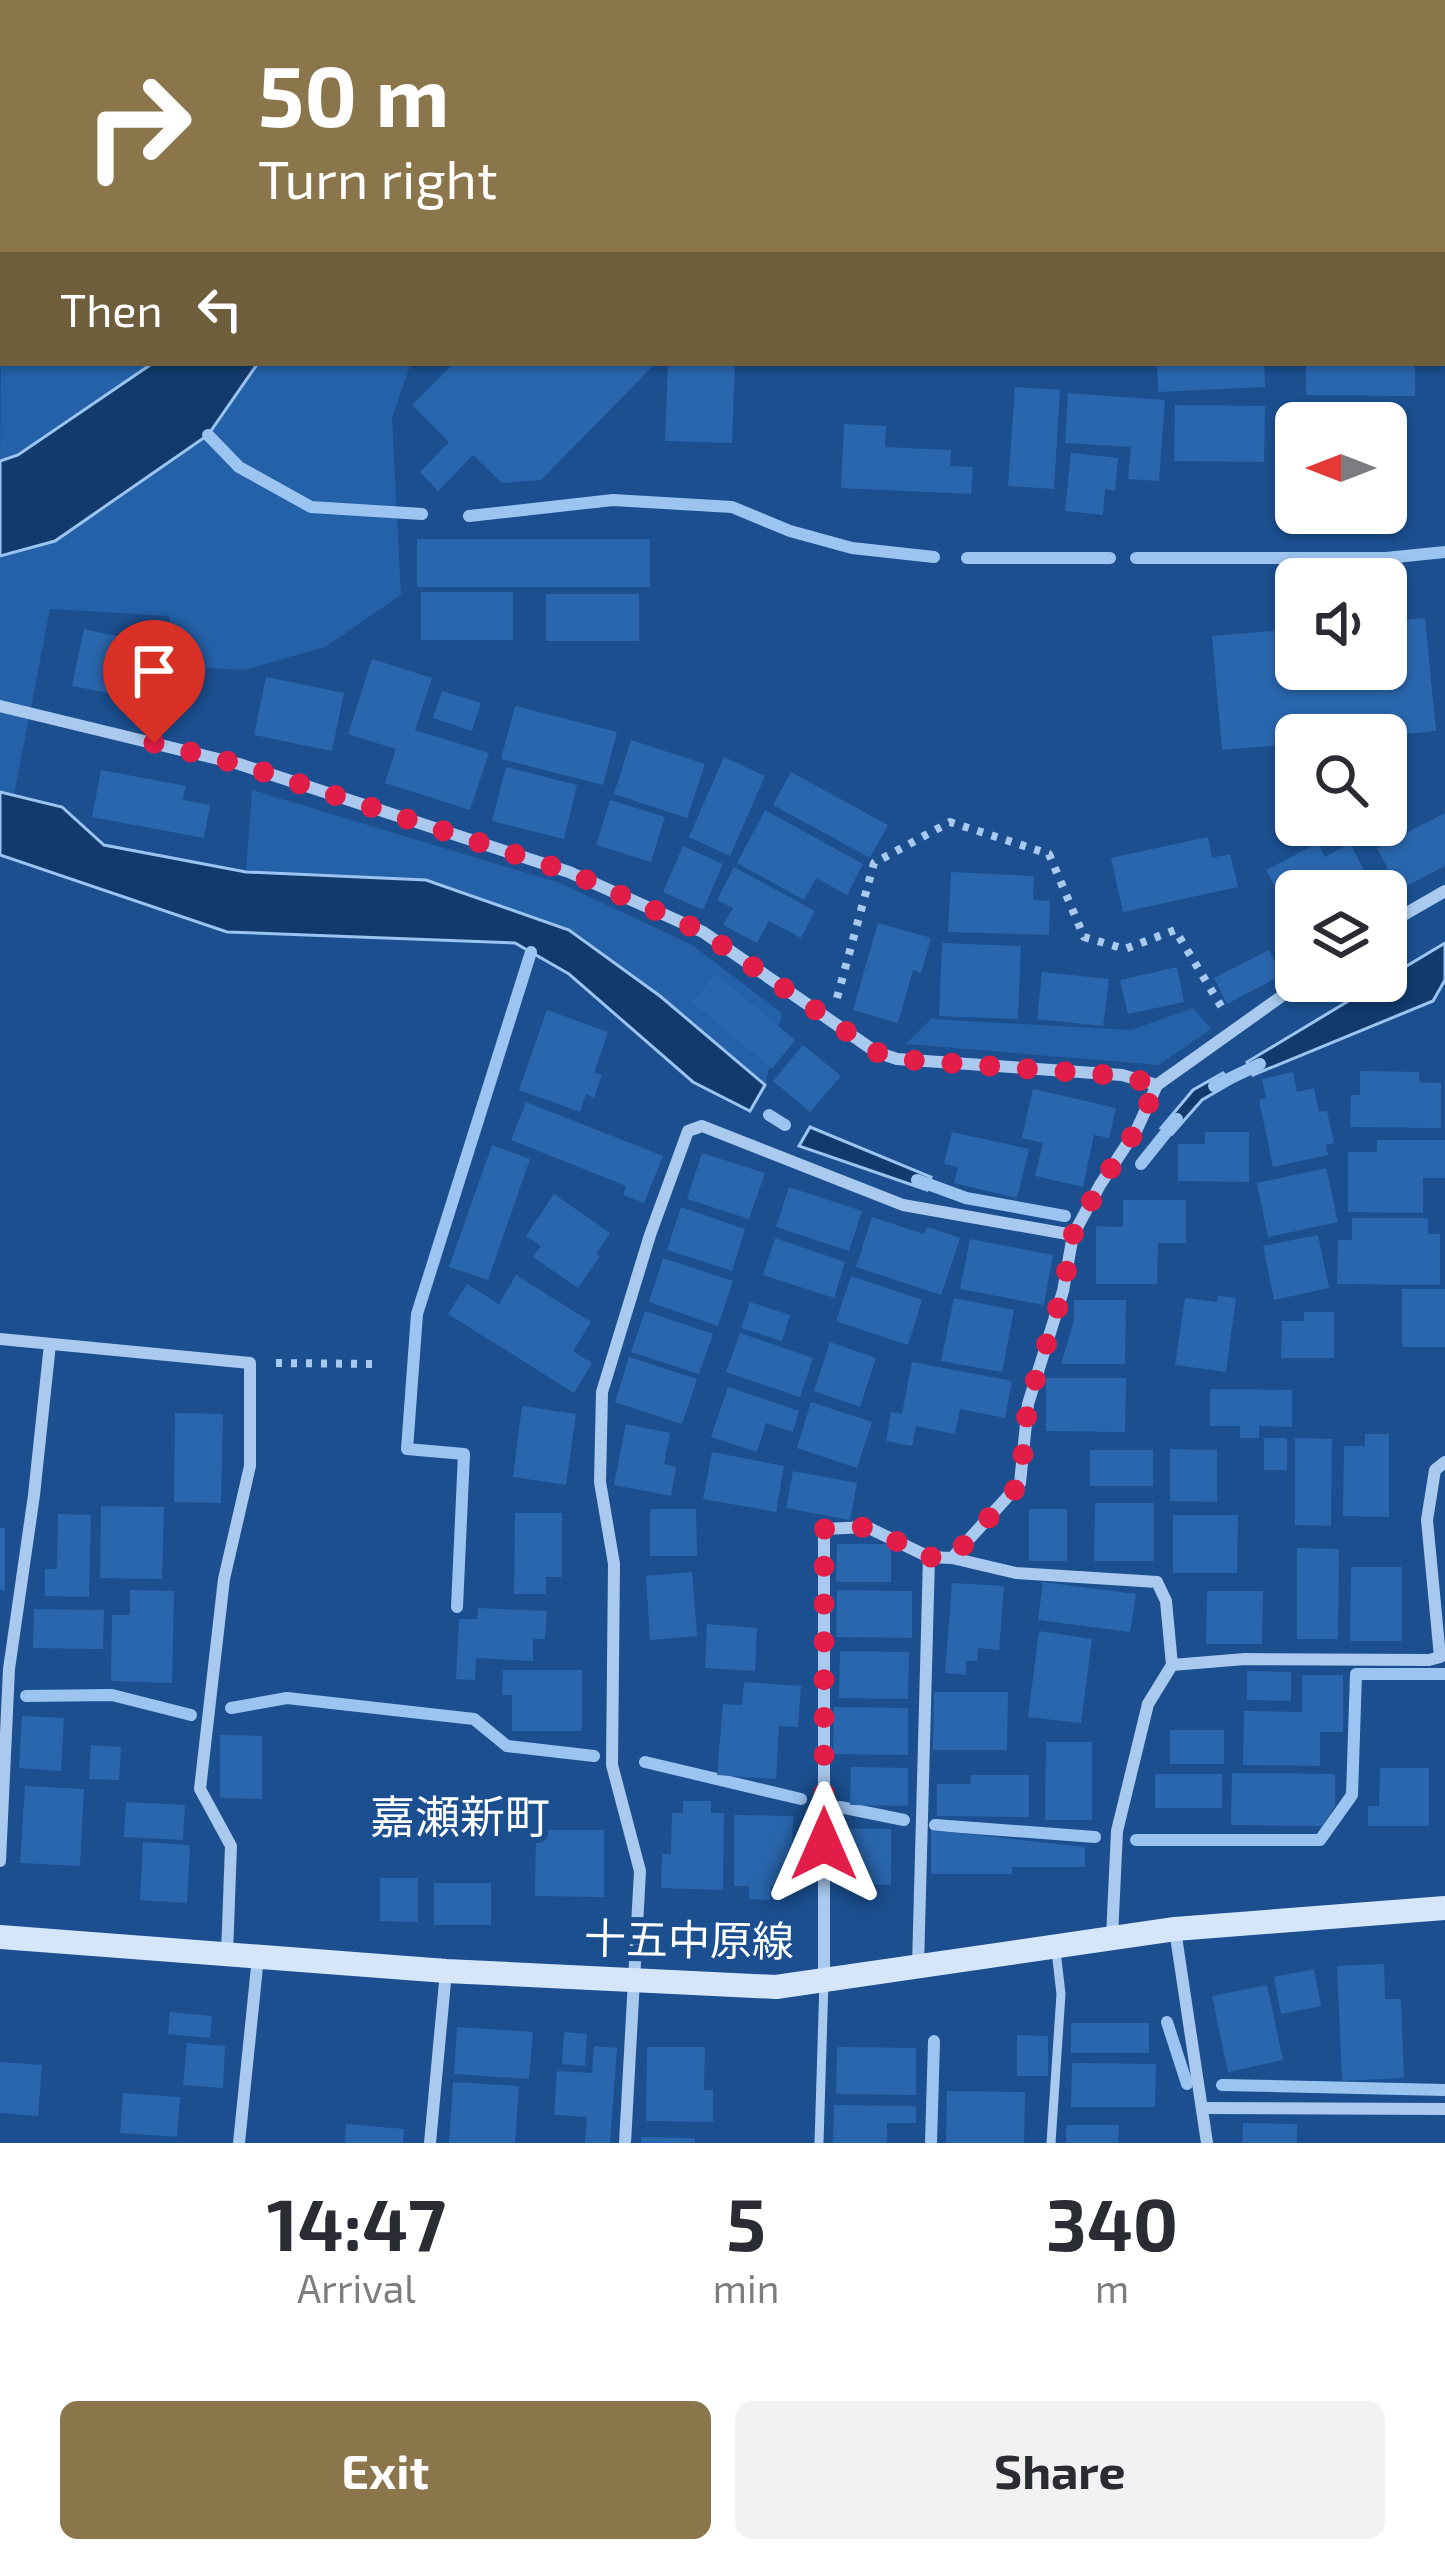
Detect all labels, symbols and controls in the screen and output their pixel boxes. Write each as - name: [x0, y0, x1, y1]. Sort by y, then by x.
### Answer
- text: 50 m: [258, 43, 450, 144]
- icon: right: [60, 48, 216, 204]
- text: Turn right: [258, 145, 498, 210]
- icon: left: [187, 276, 253, 342]
- text: Then: [60, 282, 163, 336]
- north arrow: [1275, 402, 1407, 534]
- map controls: [1275, 402, 1407, 1002]
- button: sound: [1275, 558, 1407, 690]
- pin: [103, 620, 205, 743]
- icon: arrive: [121, 638, 187, 704]
- button: search: [1275, 714, 1407, 846]
- button: layers: [1275, 870, 1407, 1002]
- position arrow: [761, 1781, 887, 1907]
- district label: 嘉瀬新町: [370, 1788, 550, 1842]
- street label: 十五中原線: [584, 1911, 794, 1965]
- text: 14:47: [267, 2179, 446, 2265]
- text: 5: [726, 2179, 766, 2265]
- text: 340: [1046, 2179, 1178, 2265]
- text: Arrival: [297, 2264, 416, 2311]
- text: min: [713, 2264, 779, 2311]
- text: m: [1095, 2264, 1129, 2311]
- button: Exit: [60, 2401, 711, 2539]
- button: Share: [735, 2401, 1385, 2539]

